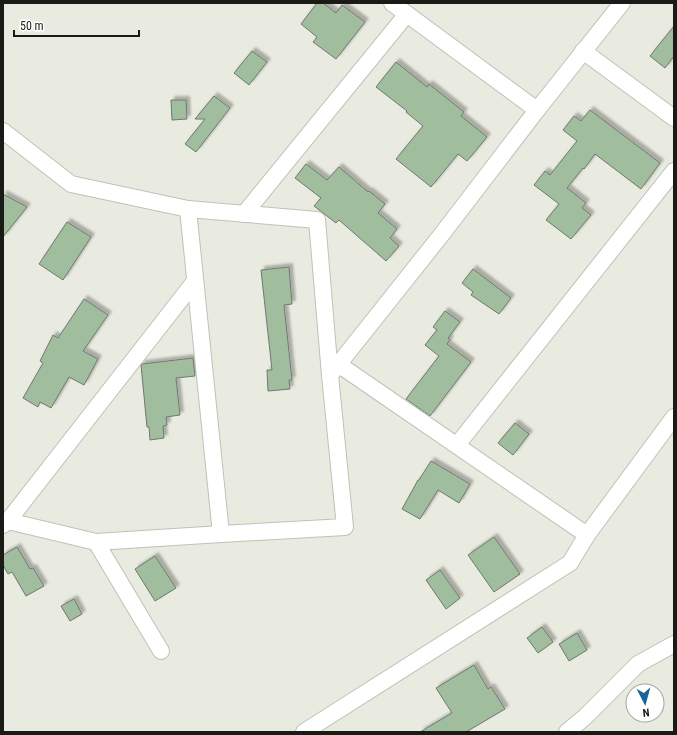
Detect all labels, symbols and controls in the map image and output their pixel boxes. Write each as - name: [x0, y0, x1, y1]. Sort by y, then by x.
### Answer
- scale bar: [14, 12, 139, 38]
- text: 50 m: [20, 19, 44, 33]
- north arrow: [625, 683, 665, 723]
- text: N: [642, 706, 650, 719]

